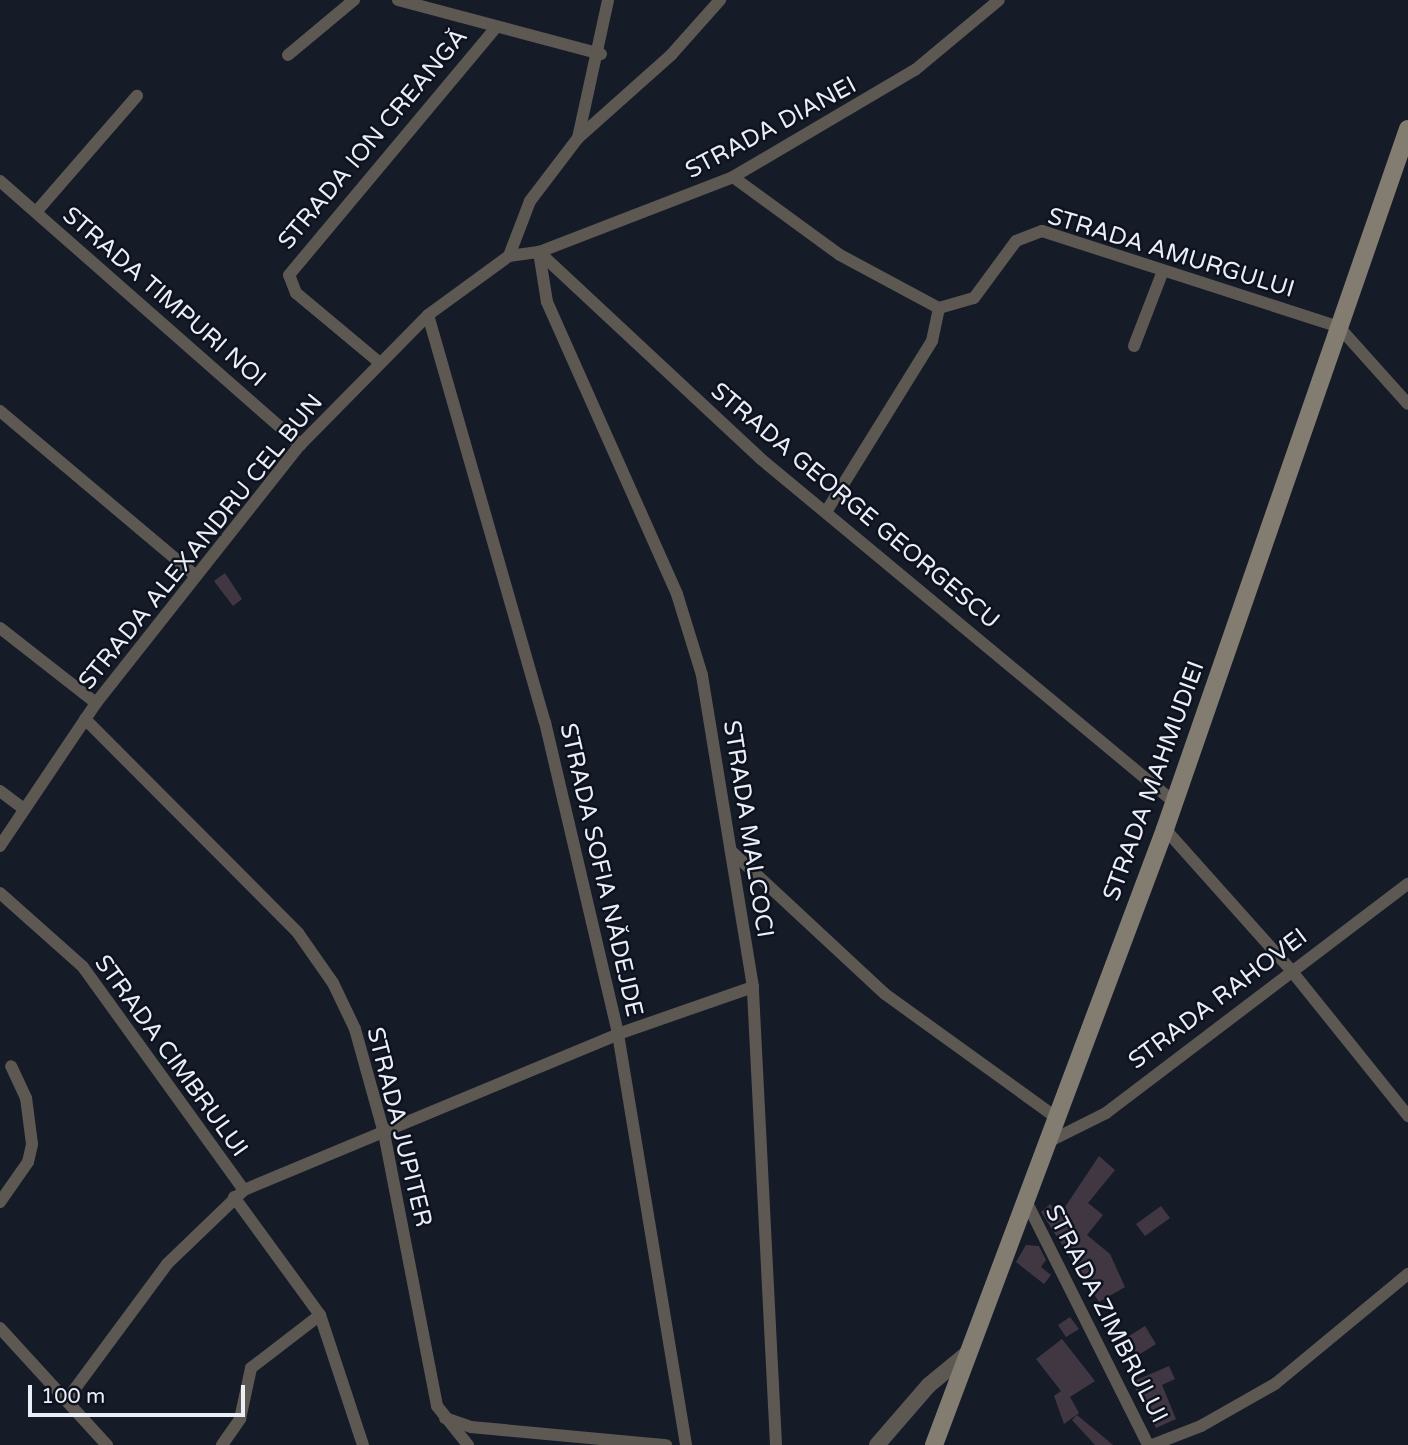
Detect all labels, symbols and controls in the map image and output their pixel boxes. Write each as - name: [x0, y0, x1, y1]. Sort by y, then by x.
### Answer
- street label: STRADA ION CREANGĂ: [272, 23, 474, 255]
- street label: STRADA DIANEI: [681, 71, 861, 185]
- street label: STRADA TIMPURI NOI: [56, 201, 272, 393]
- street label: STRADA AMURGULUI: [1044, 202, 1298, 304]
- street label: STRADA GEORGE GEORGESCU: [705, 377, 1005, 635]
- street label: STRADA ALEXANDRU CEL BUN: [73, 388, 329, 696]
- street label: STRADA MAHMUDIEI: [1097, 657, 1211, 905]
- street label: STRADA MALCOCI: [717, 718, 779, 940]
- street label: STRADA SOFIA NĂDEJDE: [553, 721, 649, 1019]
- street label: STRADA RAHOVEI: [1123, 922, 1313, 1076]
- street label: STRADA CIMBRULUI: [88, 950, 254, 1162]
- street label: STRADA JUPITER: [360, 1024, 438, 1230]
- street label: STRADA ZIMBRULUI: [1038, 1200, 1174, 1428]
- scale bar: [32, 1372, 248, 1416]
- text: 100 m: [41, 1384, 105, 1409]

